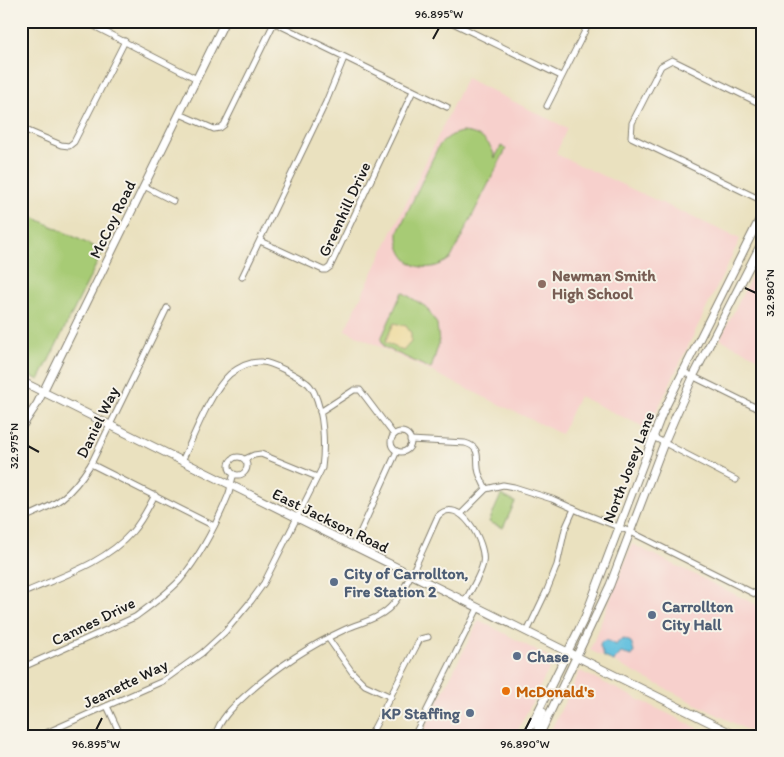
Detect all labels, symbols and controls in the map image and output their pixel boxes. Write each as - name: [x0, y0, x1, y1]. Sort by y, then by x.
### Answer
- text: 96.895°W: [415, 7, 463, 21]
- street label: Greenhill Drive: [314, 159, 375, 260]
- street label: McCoy Road: [85, 177, 140, 261]
- place label: Newman Smith High School: [552, 266, 656, 304]
- text: 32.980°N: [763, 269, 777, 317]
- marker: Newman Smith High School: [536, 278, 548, 290]
- street label: Daniel Way: [72, 383, 123, 461]
- street label: North Josey Lane: [598, 409, 658, 526]
- text: 32.975°N: [7, 423, 21, 469]
- street label: East Jackson Road: [269, 484, 393, 557]
- place label: City of Carrollton, Fire Station 2: [344, 564, 469, 601]
- marker: City of Carrollton, Fire Station 2: [328, 576, 340, 588]
- street label: Cannes Drive: [48, 593, 138, 650]
- place label: Carrollton City Hall: [662, 597, 734, 635]
- marker: Carrollton City Hall: [646, 609, 658, 621]
- place label: Chase: [527, 647, 569, 666]
- marker: Chase: [511, 650, 523, 662]
- street label: Jeanette Way: [80, 655, 171, 712]
- place label: McDonald's: [516, 682, 594, 701]
- marker: McDonald's: [500, 685, 512, 697]
- place label: KP Staffing: [381, 704, 461, 724]
- marker: KP Staffing: [464, 707, 476, 719]
- text: 96.895°W: [72, 737, 120, 751]
- text: 96.890°W: [500, 737, 550, 751]

